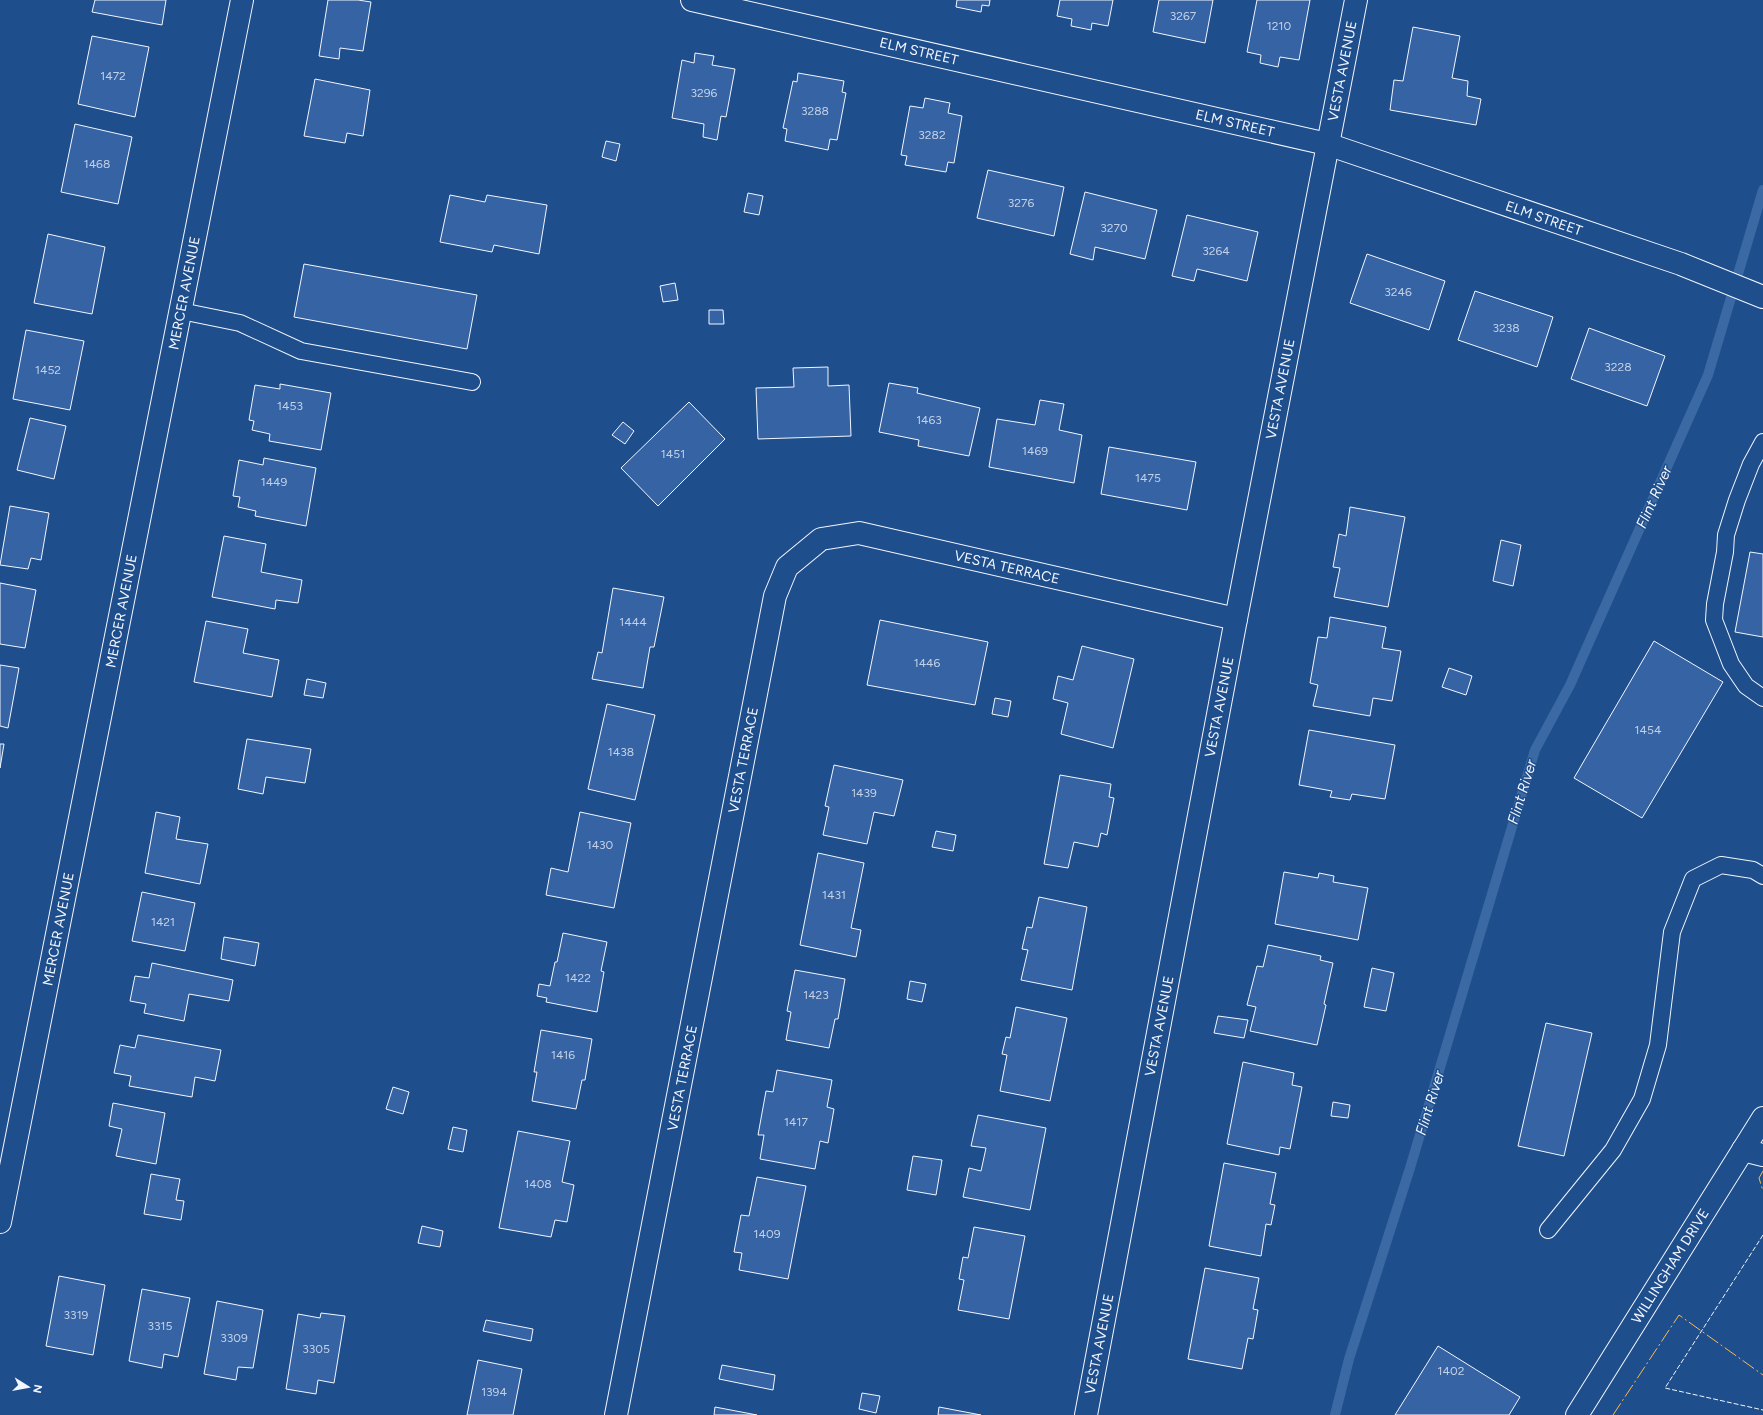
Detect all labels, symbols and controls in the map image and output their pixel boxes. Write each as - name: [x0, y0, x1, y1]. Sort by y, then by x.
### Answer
- house number: 3267: [1170, 9, 1197, 23]
- house number: 1210: [1267, 19, 1291, 33]
- street label: VESTA AVENUE: [1324, 19, 1361, 123]
- street label: ELM STREET: [878, 34, 960, 69]
- house number: 1472: [100, 69, 126, 83]
- house number: 3296: [691, 86, 718, 100]
- house number: 3288: [801, 104, 829, 118]
- street label: ELM STREET: [1194, 106, 1276, 141]
- house number: 3282: [918, 128, 946, 142]
- house number: 1468: [84, 157, 110, 171]
- house number: 3276: [1008, 196, 1034, 210]
- street label: ELM STREET: [1503, 197, 1585, 240]
- house number: 3270: [1100, 221, 1128, 235]
- street label: MERCER AVENUE: [165, 235, 204, 351]
- house number: 3264: [1202, 244, 1230, 258]
- house number: 3246: [1384, 285, 1412, 299]
- house number: 3238: [1492, 321, 1520, 335]
- street label: VESTA AVENUE: [1262, 337, 1299, 441]
- house number: 3228: [1604, 360, 1632, 374]
- house number: 1452: [35, 363, 61, 377]
- house number: 1453: [277, 399, 303, 413]
- house number: 1463: [916, 413, 942, 427]
- house number: 1469: [1022, 444, 1048, 458]
- house number: 1451: [661, 447, 685, 461]
- water label: Flint River: [1632, 462, 1676, 531]
- house number: 1475: [1135, 471, 1161, 485]
- house number: 1449: [261, 475, 288, 489]
- street label: VESTA TERRACE: [953, 547, 1061, 588]
- street label: MERCER AVENUE: [102, 553, 141, 669]
- house number: 1444: [619, 615, 647, 629]
- street label: VESTA AVENUE: [1201, 655, 1238, 759]
- house number: 1446: [914, 656, 941, 670]
- street label: VESTA TERRACE: [725, 706, 762, 814]
- house number: 1454: [1635, 723, 1662, 737]
- house number: 1438: [608, 745, 634, 759]
- water label: Flint River: [1504, 757, 1541, 827]
- house number: 1439: [851, 786, 877, 800]
- house number: 1430: [587, 838, 614, 852]
- street label: MERCER AVENUE: [39, 871, 78, 987]
- house number: 1431: [822, 888, 846, 902]
- house number: 1421: [151, 915, 175, 929]
- house number: 1422: [565, 971, 591, 985]
- street label: VESTA AVENUE: [1141, 974, 1178, 1078]
- house number: 1423: [803, 988, 829, 1002]
- street label: VESTA TERRACE: [664, 1024, 701, 1132]
- house number: 1416: [551, 1048, 575, 1062]
- water label: Flint River: [1412, 1068, 1449, 1138]
- house number: 1417: [784, 1115, 808, 1129]
- house number: 1408: [524, 1177, 552, 1191]
- street label: WILLINGHAM DRIVE: [1628, 1206, 1713, 1327]
- house number: 1409: [754, 1227, 781, 1241]
- street label: VESTA AVENUE: [1081, 1292, 1118, 1396]
- house number: 3319: [64, 1308, 89, 1322]
- house number: 3315: [148, 1319, 173, 1333]
- house number: 3309: [220, 1331, 248, 1345]
- house number: 3305: [302, 1342, 330, 1356]
- house number: 1402: [1438, 1364, 1464, 1378]
- north arrow: [8, 1367, 48, 1407]
- text: N: [30, 1383, 45, 1394]
- house number: 1394: [481, 1385, 507, 1399]

